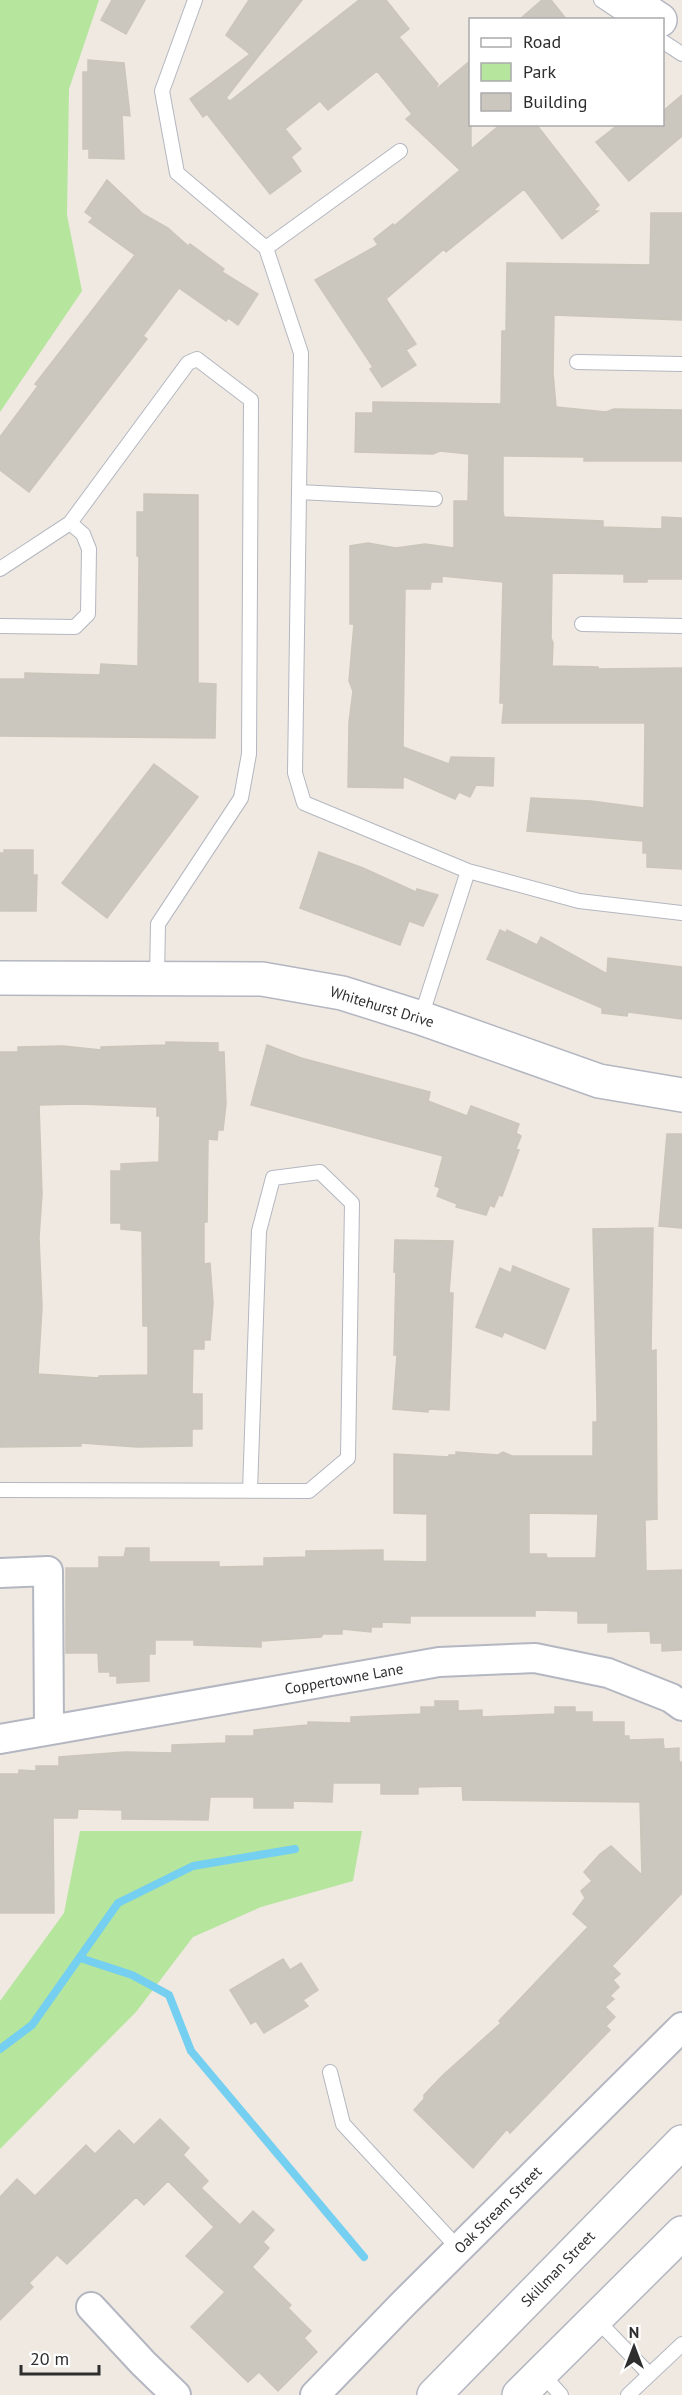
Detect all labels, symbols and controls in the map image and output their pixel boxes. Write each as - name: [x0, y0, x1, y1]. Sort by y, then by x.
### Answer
- legend: [469, 18, 664, 126]
- text: Road: [523, 30, 561, 53]
- text: Park: [523, 60, 556, 83]
- text: Building: [523, 90, 587, 113]
- street label: Whitehurst Drive: [328, 982, 436, 1031]
- street label: Coppertowne Lane: [283, 1659, 405, 1698]
- street label: Oak Stream Street: [450, 2162, 545, 2257]
- street label: Skillman Street: [517, 2227, 599, 2311]
- north arrow: [604, 2317, 664, 2377]
- text: N: [629, 2322, 639, 2342]
- scale bar: [21, 2338, 99, 2376]
- text: 20 m: [30, 2347, 69, 2370]

